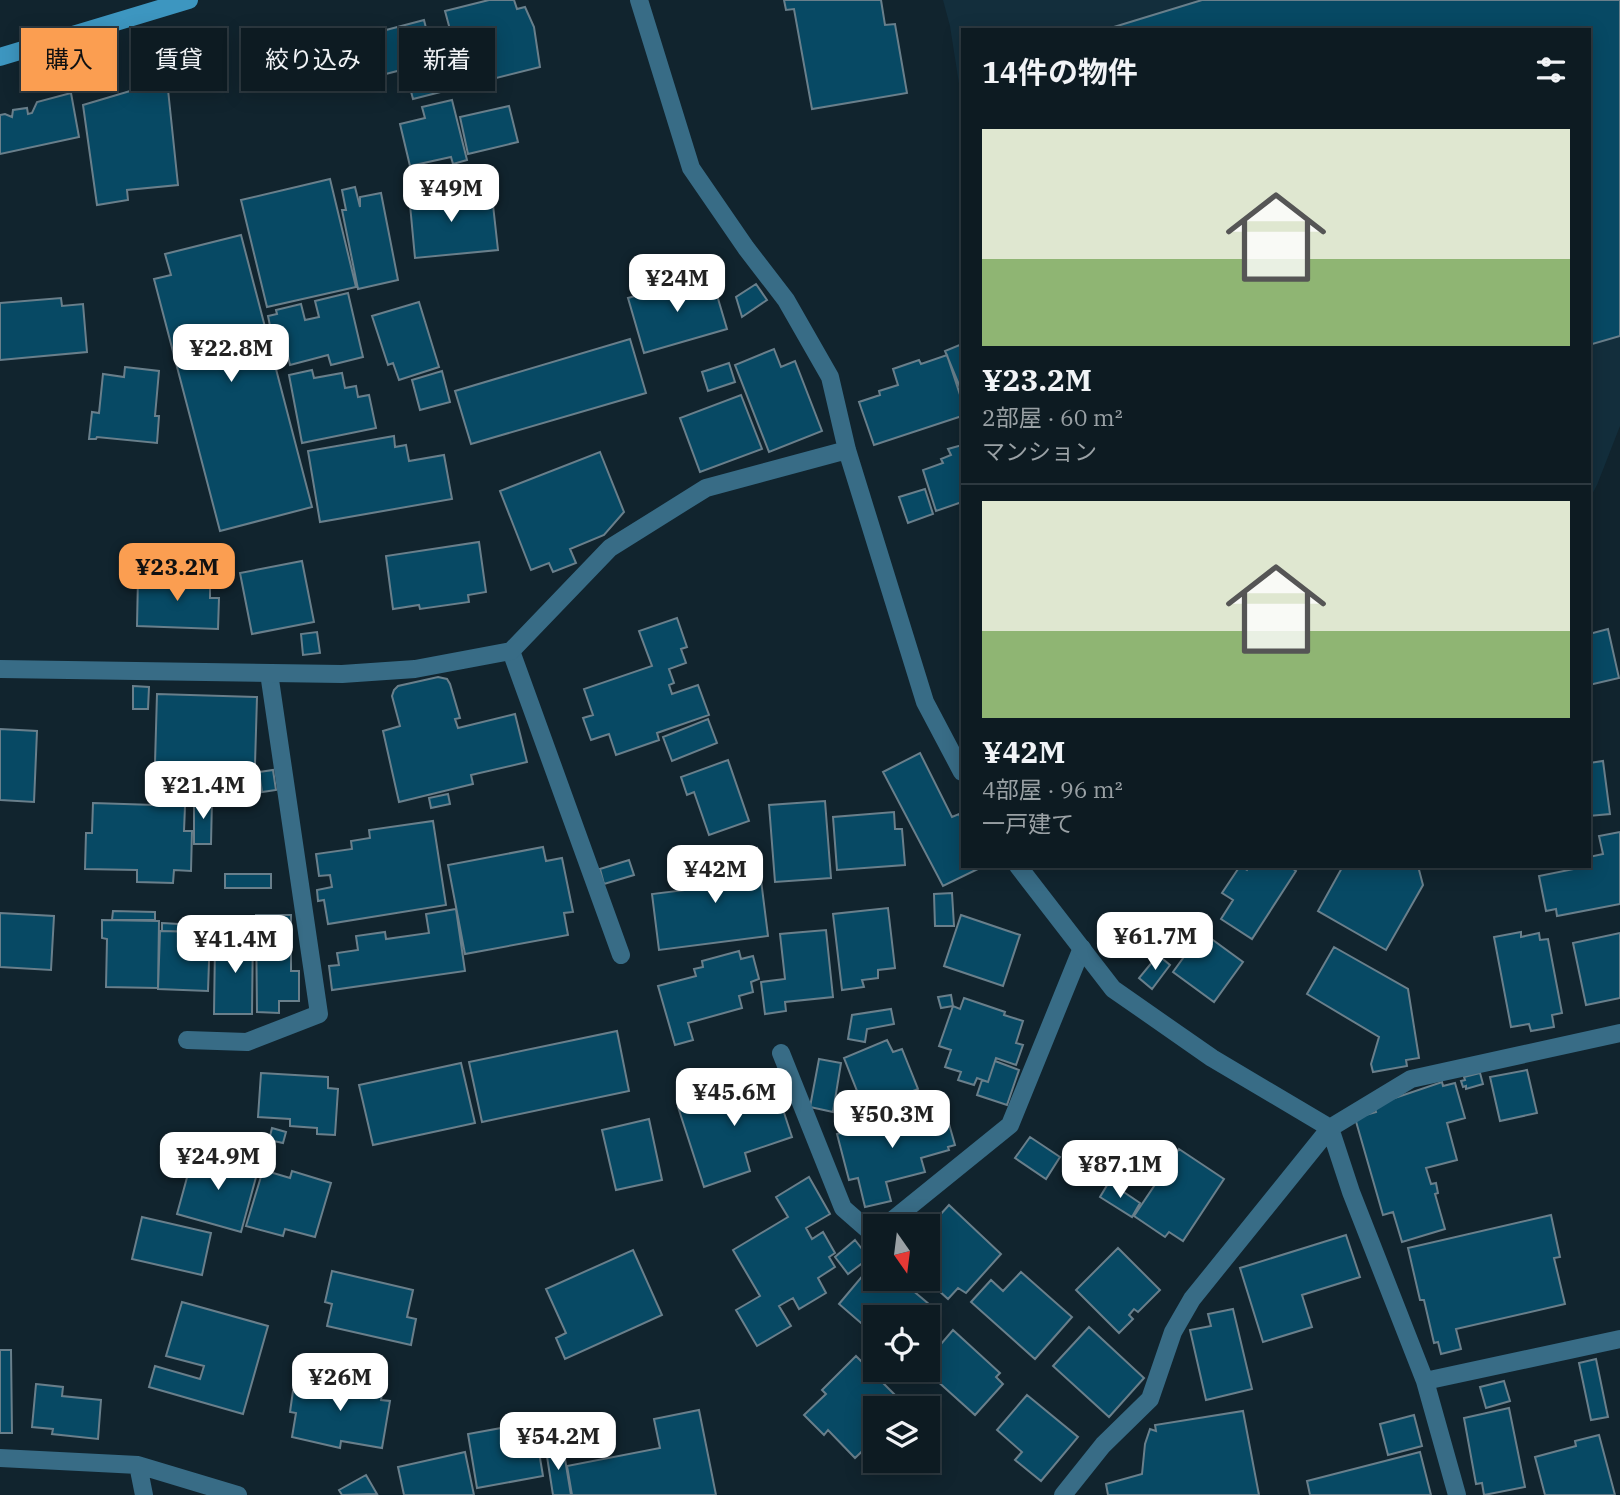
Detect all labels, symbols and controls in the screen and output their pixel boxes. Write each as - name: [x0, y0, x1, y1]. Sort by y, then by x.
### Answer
- chip: 購入: [21, 28, 117, 91]
- chip: 賃貸: [131, 28, 227, 91]
- chip: 絞り込み: [241, 28, 385, 91]
- chip: 新着: [399, 28, 495, 91]
- icon: filters: [1532, 51, 1570, 89]
- text: 14件の物件: [982, 52, 1138, 91]
- pin: ¥49M: [410, 164, 492, 224]
- text: ¥49M: [419, 172, 483, 202]
- icon: home: [1213, 174, 1339, 300]
- pin: ¥24M: [636, 254, 718, 314]
- text: ¥24M: [645, 262, 709, 292]
- pin: ¥22.8M: [174, 324, 288, 384]
- text: ¥22.8M: [189, 332, 273, 362]
- text: ¥23.2M: [982, 360, 1092, 399]
- text: 2部屋 · 60 m²: [982, 402, 1123, 432]
- text: マンション: [982, 436, 1097, 466]
- pin: ¥23.2M: [120, 544, 234, 603]
- icon: home: [1213, 546, 1339, 672]
- text: ¥23.2M: [135, 551, 219, 581]
- text: ¥42M: [982, 732, 1065, 771]
- pin: ¥21.4M: [146, 762, 260, 821]
- text: ¥21.4M: [161, 769, 245, 799]
- text: 4部屋 · 96 m²: [982, 774, 1123, 804]
- text: 一戸建て: [982, 808, 1074, 838]
- pin: ¥42M: [674, 846, 756, 905]
- text: ¥42M: [683, 853, 747, 883]
- pin: ¥61.7M: [1098, 912, 1212, 972]
- pin: ¥41.4M: [178, 916, 292, 975]
- text: ¥61.7M: [1113, 920, 1197, 950]
- text: ¥41.4M: [193, 923, 277, 953]
- pin: ¥45.6M: [677, 1068, 791, 1128]
- text: ¥45.6M: [692, 1076, 776, 1106]
- pin: ¥50.3M: [835, 1090, 949, 1150]
- text: ¥50.3M: [850, 1098, 934, 1128]
- pin: ¥24.9M: [161, 1132, 275, 1192]
- text: ¥24.9M: [176, 1140, 260, 1170]
- pin: ¥87.1M: [1063, 1140, 1177, 1200]
- text: ¥87.1M: [1078, 1148, 1162, 1178]
- north arrow: [863, 1214, 940, 1292]
- map controls: [863, 1214, 940, 1473]
- button: locate: [863, 1305, 940, 1382]
- pin: ¥26M: [299, 1354, 381, 1413]
- text: ¥26M: [308, 1361, 372, 1391]
- button: layers: [863, 1396, 940, 1473]
- pin: ¥54.2M: [501, 1412, 615, 1472]
- text: ¥54.2M: [516, 1420, 600, 1450]

